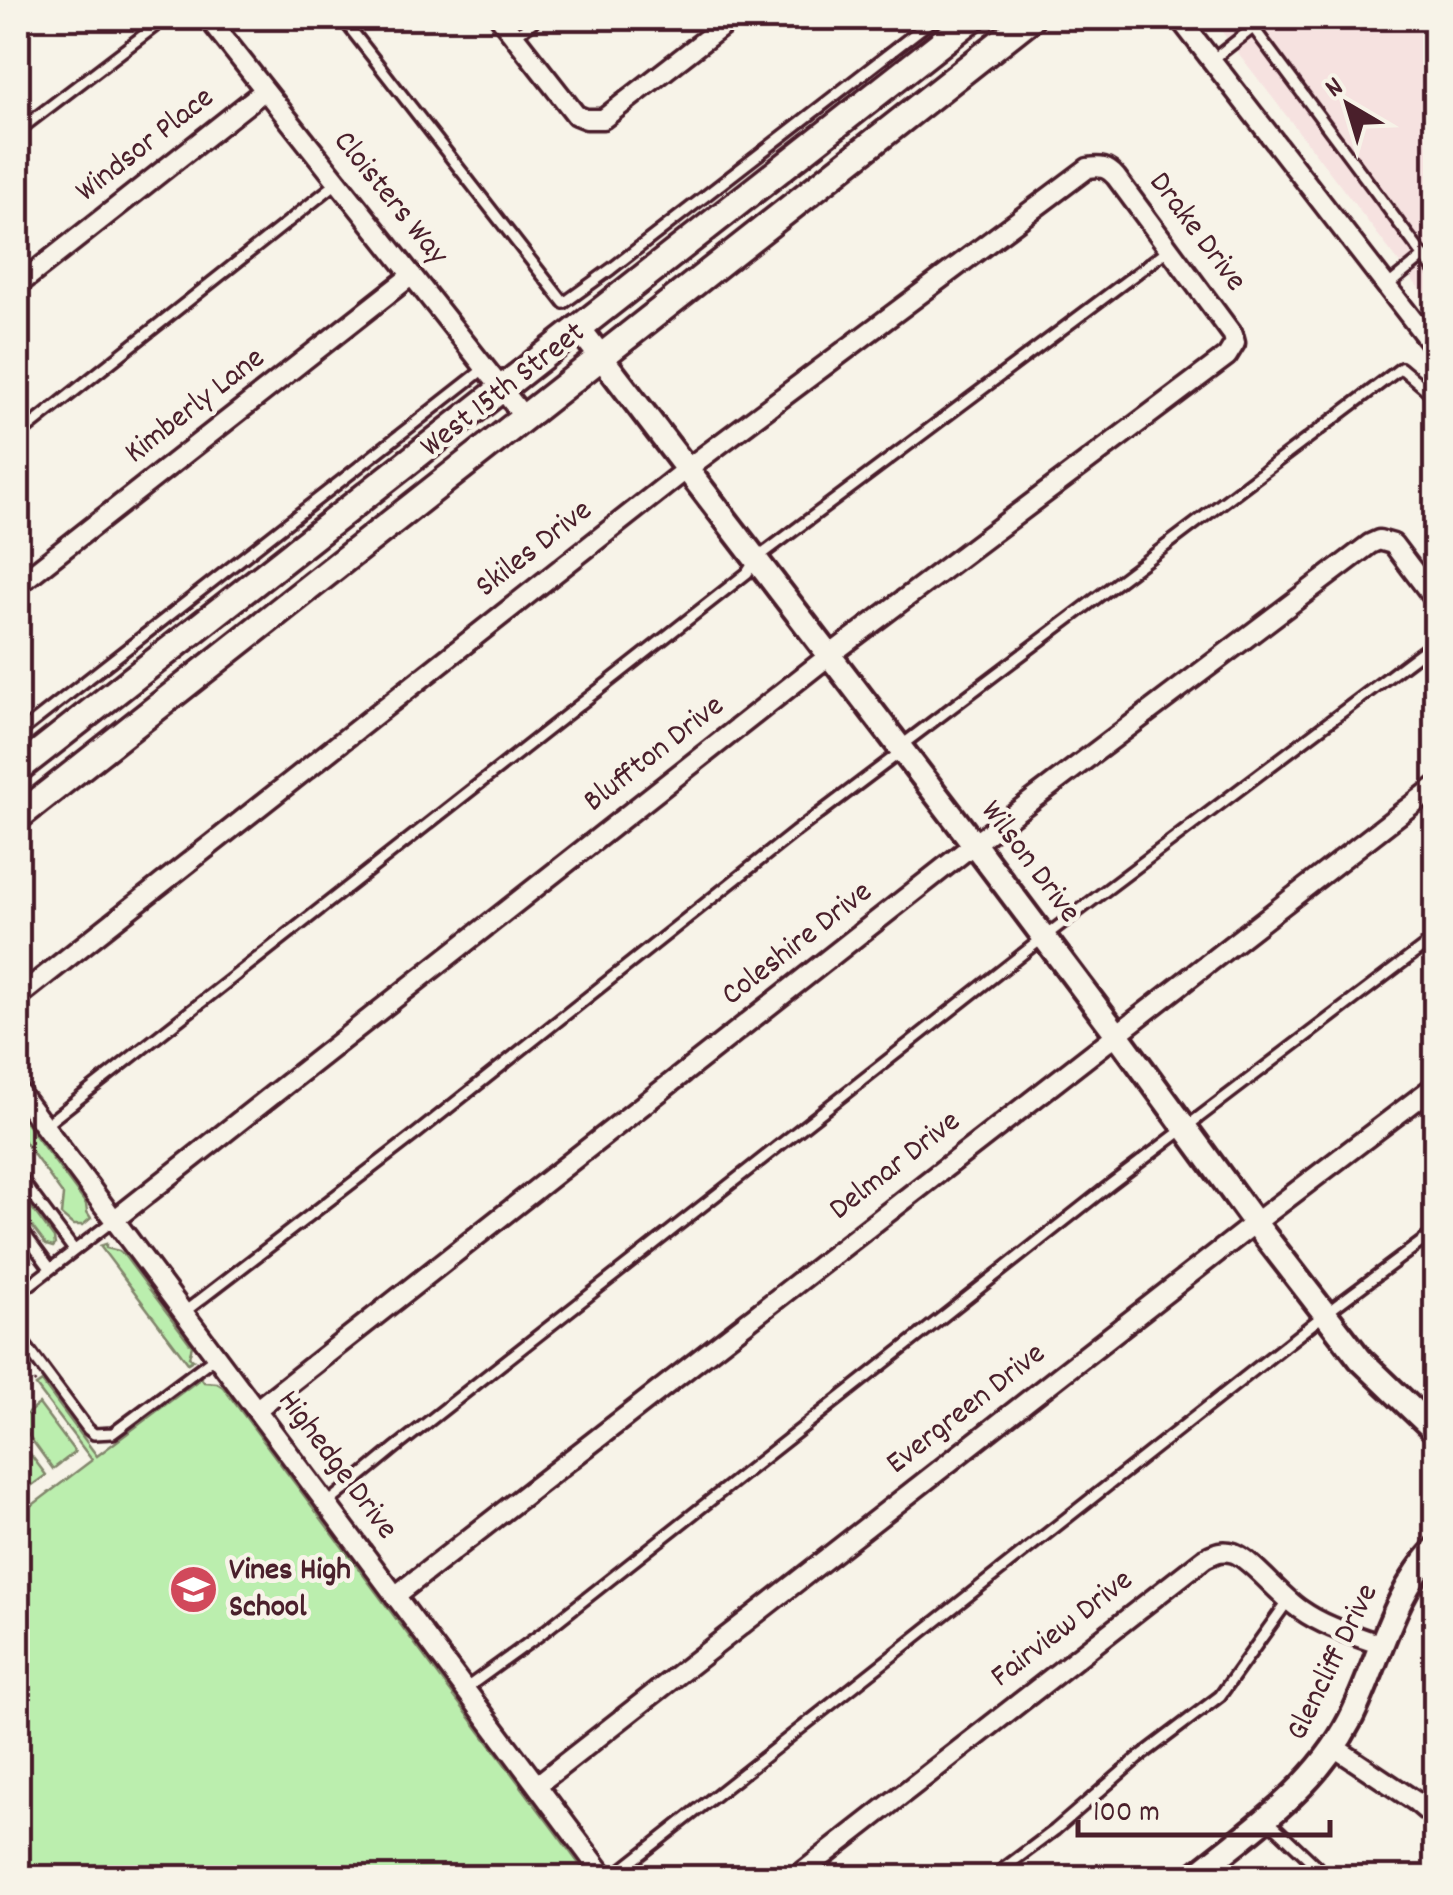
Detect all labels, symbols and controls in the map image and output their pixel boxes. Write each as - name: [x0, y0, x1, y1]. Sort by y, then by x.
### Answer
- north arrow: [1298, 55, 1398, 155]
- text: N: [1318, 69, 1353, 109]
- street label: Windsor Place: [67, 77, 225, 215]
- street label: Cloisters Way: [320, 122, 458, 277]
- street label: Drake Drive: [1136, 163, 1256, 303]
- street label: West 15th Street: [412, 312, 596, 470]
- street label: Kimberly Lane: [116, 337, 276, 477]
- street label: Skiles Drive: [467, 490, 603, 610]
- street label: Bluffton Drive: [575, 685, 735, 825]
- street label: Wilson Drive: [967, 792, 1091, 934]
- street label: Coleshire Drive: [713, 871, 883, 1019]
- street label: Delmar Drive: [820, 1101, 972, 1233]
- street label: Evergreen Drive: [877, 1333, 1057, 1487]
- street label: Highedge Drive: [264, 1381, 408, 1551]
- place label: Vines High School: [229, 1549, 351, 1632]
- street label: Fairview Drive: [982, 1560, 1144, 1700]
- school or university icon: Vines High School: [168, 1564, 220, 1616]
- street label: Glencliff Drive: [1276, 1577, 1392, 1749]
- scale bar: [1078, 1775, 1330, 1837]
- text: 100 m: [1093, 1793, 1160, 1836]

